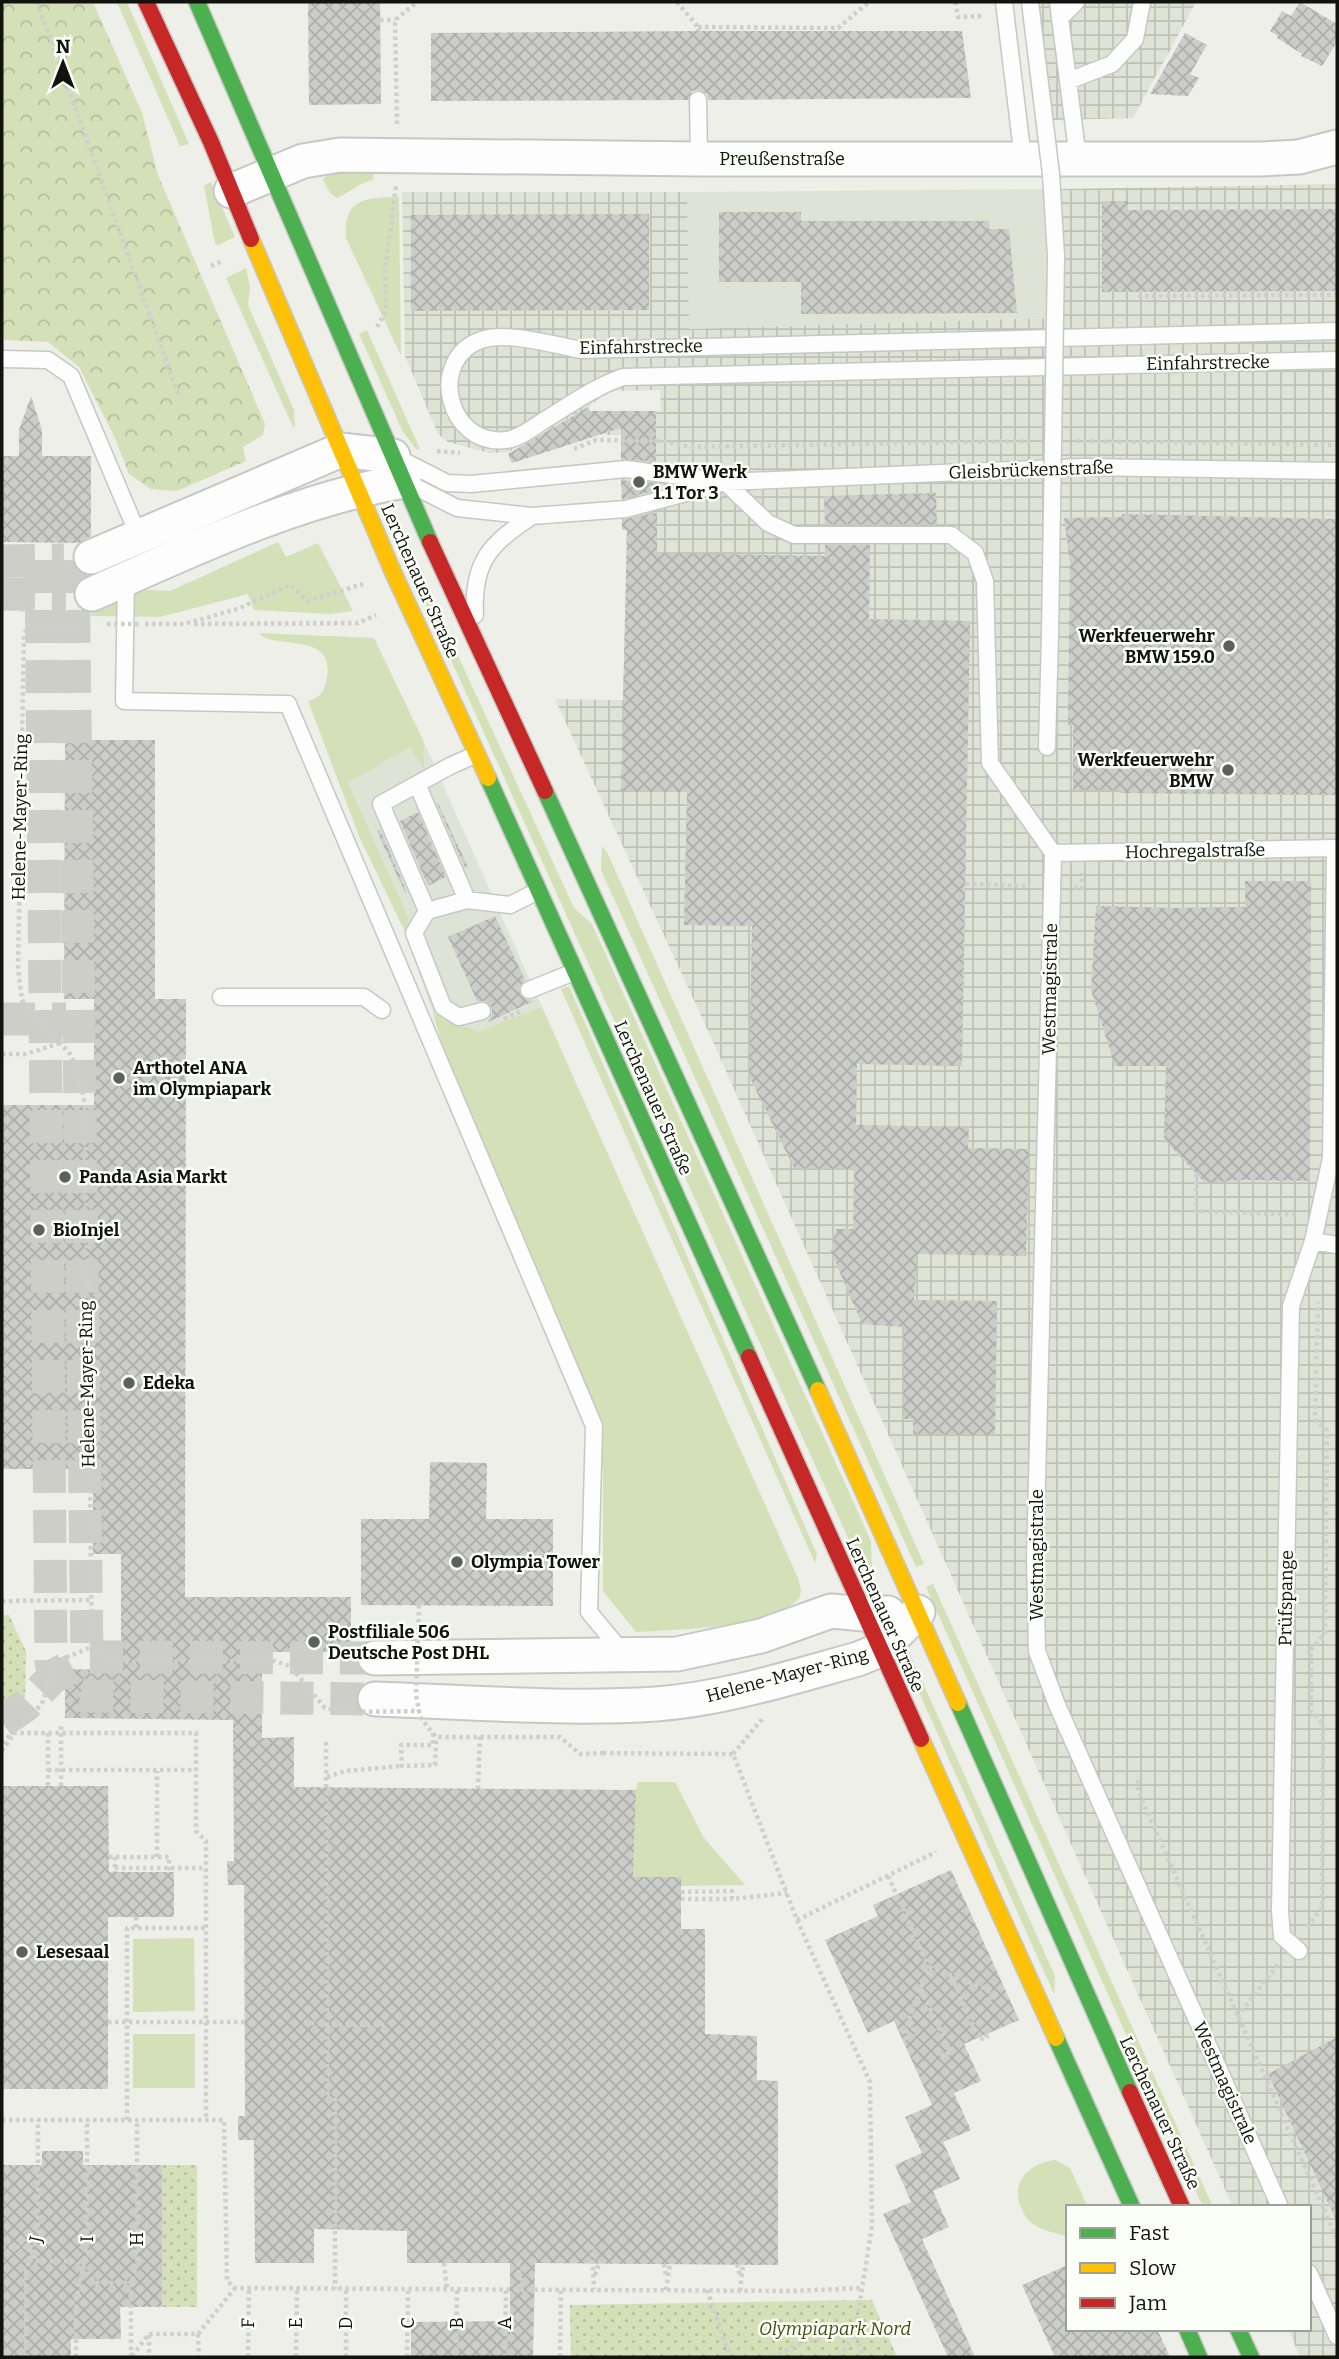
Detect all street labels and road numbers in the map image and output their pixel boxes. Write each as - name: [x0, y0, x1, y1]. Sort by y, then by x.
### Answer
- street label: Preußenstraße: [719, 148, 845, 170]
- street label: Einfahrstrecke: [579, 335, 703, 359]
- street label: Einfahrstrecke: [1146, 351, 1270, 375]
- street label: Gleisbrückenstraße: [948, 456, 1114, 484]
- street label: Lerchenauer Straße: [376, 500, 464, 662]
- street label: Helene-Mayer-Ring: [8, 733, 32, 901]
- street label: Hochregalstraße: [1125, 839, 1265, 863]
- street label: Westmagistrale: [1038, 923, 1062, 1055]
- street label: Lerchenauer Straße: [609, 1017, 697, 1179]
- street label: Helene-Mayer-Ring: [75, 1300, 99, 1468]
- street label: Westmagistrale: [1026, 1489, 1048, 1621]
- street label: Lerchenauer Straße: [841, 1534, 929, 1696]
- street label: Prüfspange: [1274, 1550, 1298, 1646]
- street label: Helene-Mayer-Ring: [703, 1643, 871, 1707]
- street label: Westmagistrale: [1188, 2018, 1262, 2148]
- street label: Lerchenauer Straße: [1115, 2033, 1205, 2193]
- street label: H: [126, 2232, 148, 2246]
- street label: J: [24, 2234, 47, 2245]
- street label: I: [76, 2236, 98, 2242]
- street label: A: [494, 2316, 516, 2329]
- street label: E: [285, 2317, 307, 2329]
- street label: D: [335, 2317, 357, 2329]
- street label: C: [397, 2317, 419, 2329]
- street label: B: [446, 2317, 468, 2329]
- street label: F: [237, 2318, 259, 2328]

